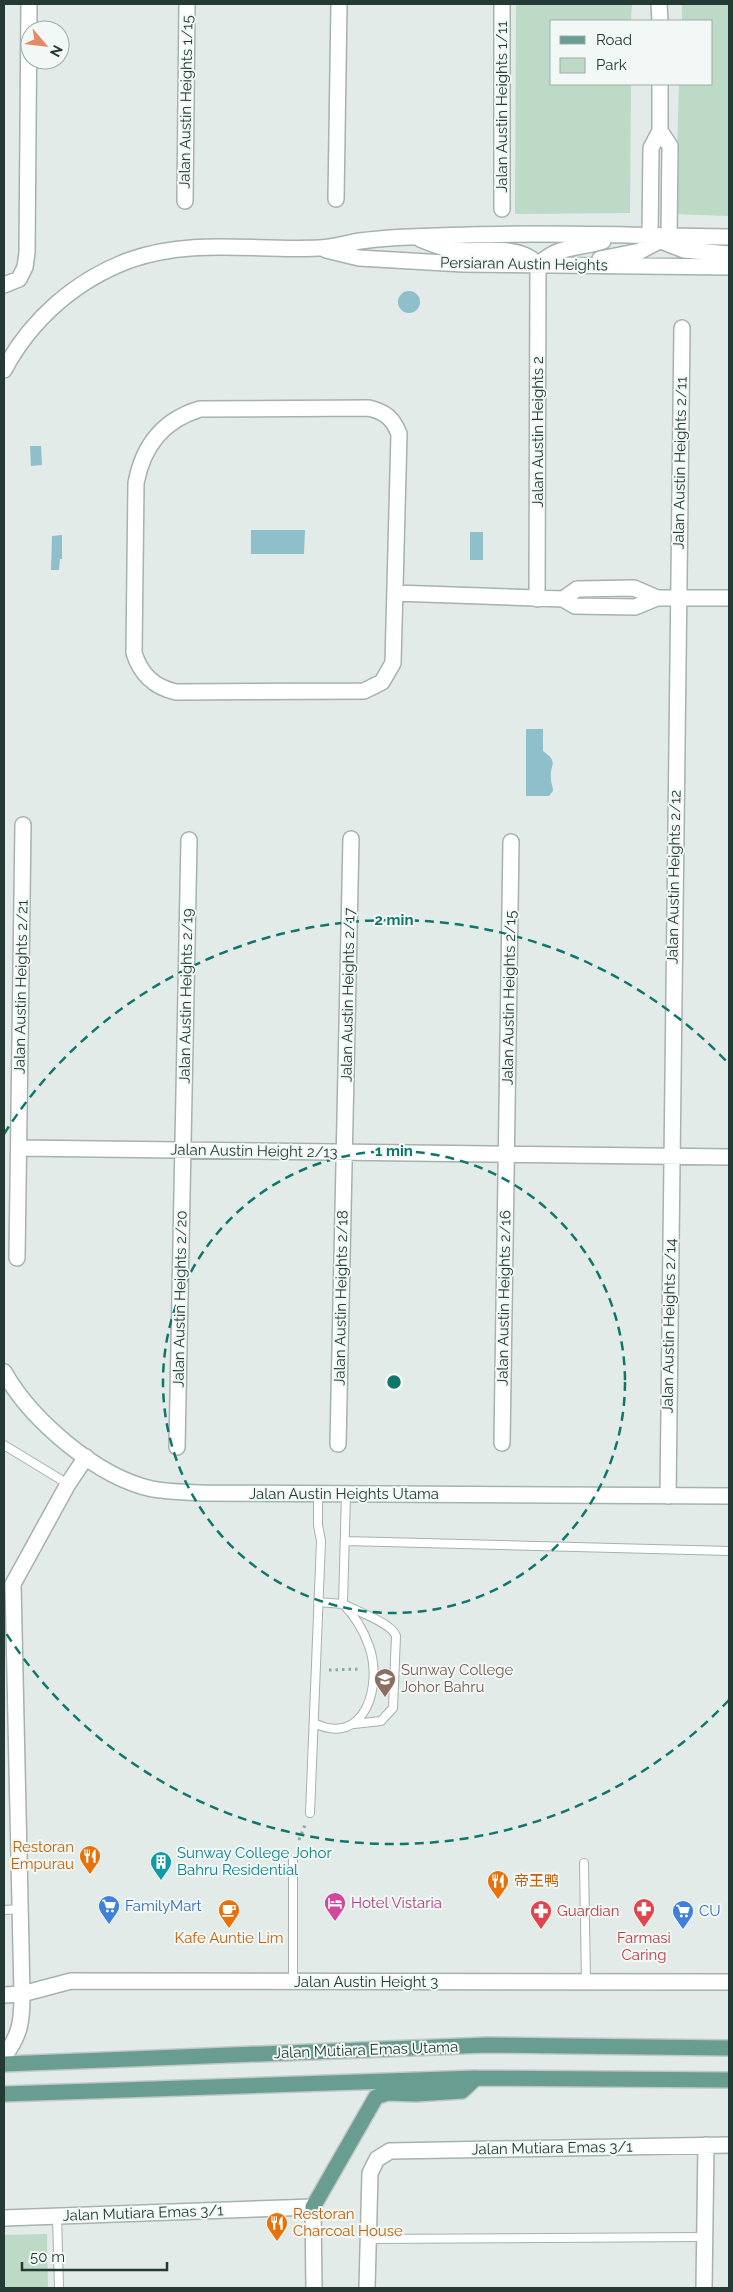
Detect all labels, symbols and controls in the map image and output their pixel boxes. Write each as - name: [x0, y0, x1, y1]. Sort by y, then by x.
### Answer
- street label: Jalan Austin Heights 1/15: [175, 15, 197, 189]
- north arrow: [20, 20, 70, 70]
- legend: [550, 20, 713, 85]
- street label: Jalan Austin Heights 1/11: [493, 21, 511, 193]
- text: Road: [596, 31, 632, 49]
- text: N: [47, 43, 66, 60]
- text: Park: [596, 56, 627, 74]
- street label: Persiaran Austin Heights: [440, 254, 608, 274]
- street label: Jalan Austin Heights 2: [529, 356, 547, 508]
- street label: Jalan Austin Heights 2/11: [669, 376, 691, 550]
- street label: Jalan Austin Heights 2/12: [663, 789, 685, 964]
- street label: Jalan Austin Heights 2/21: [10, 899, 32, 1074]
- street label: Jalan Austin Heights 2/19: [175, 908, 197, 1084]
- street label: Jalan Austin Heights 2/17: [337, 908, 359, 1082]
- street label: Jalan Austin Heights 2/15: [498, 910, 520, 1086]
- text: 2 min: [375, 911, 413, 929]
- street label: Jalan Austin Height 2/13: [170, 1141, 338, 1161]
- text: 1 min: [375, 1142, 413, 1160]
- street label: Jalan Austin Heights 2/20: [169, 1210, 191, 1388]
- street label: Jalan Austin Heights 2/18: [330, 1210, 352, 1386]
- street label: Jalan Austin Heights 2/16: [493, 1210, 515, 1386]
- street label: Jalan Austin Heights 2/14: [658, 1238, 680, 1414]
- centre of rings: [385, 1373, 403, 1391]
- street label: Jalan Austin Heights Utama: [249, 1485, 439, 1503]
- place label: Sunway College Johor Bahru: [401, 1661, 514, 1696]
- school or university icon: Sunway College Johor Bahru: [373, 1667, 397, 1698]
- place label: Restoran Empurau: [11, 1838, 74, 1873]
- restaurant icon: Restoran Empurau: [78, 1844, 102, 1875]
- place label: Sunway College Johor Bahru Residential: [177, 1844, 332, 1879]
- building icon: Sunway College Johor Bahru Residential: [149, 1850, 173, 1881]
- restaurant icon: 帝王鸭: [486, 1869, 510, 1900]
- place label: 帝王鸭: [514, 1872, 559, 1890]
- hotel icon: Hotel Vistaria: [323, 1891, 347, 1922]
- supermarket icon: FamilyMart: [97, 1894, 121, 1925]
- place label: Hotel Vistaria: [351, 1894, 442, 1912]
- place label: FamilyMart: [125, 1897, 202, 1915]
- pharmacy icon: Farmasi Caring: [632, 1897, 656, 1928]
- cafe icon: Kafe Auntie Lim: [217, 1898, 241, 1929]
- pharmacy icon: Guardian: [529, 1899, 553, 1930]
- supermarket icon: CU: [671, 1899, 695, 1930]
- place label: Guardian: [557, 1902, 619, 1920]
- place label: CU: [699, 1902, 721, 1920]
- place label: Kafe Auntie Lim: [175, 1929, 283, 1947]
- place label: Farmasi Caring: [617, 1929, 671, 1964]
- street label: Jalan Austin Height 3: [294, 1973, 438, 1991]
- street label: Jalan Mutiara Emas Utama: [274, 2038, 458, 2062]
- street label: Jalan Mutiara Emas 3/1: [471, 2138, 633, 2158]
- street label: Jalan Mutiara Emas 3/1: [62, 2201, 224, 2225]
- place label: Restoran Charcoal House: [293, 2205, 403, 2240]
- restaurant icon: Restoran Charcoal House: [265, 2211, 289, 2242]
- scale bar: [22, 2240, 168, 2272]
- text: 50 m: [30, 2248, 65, 2266]

